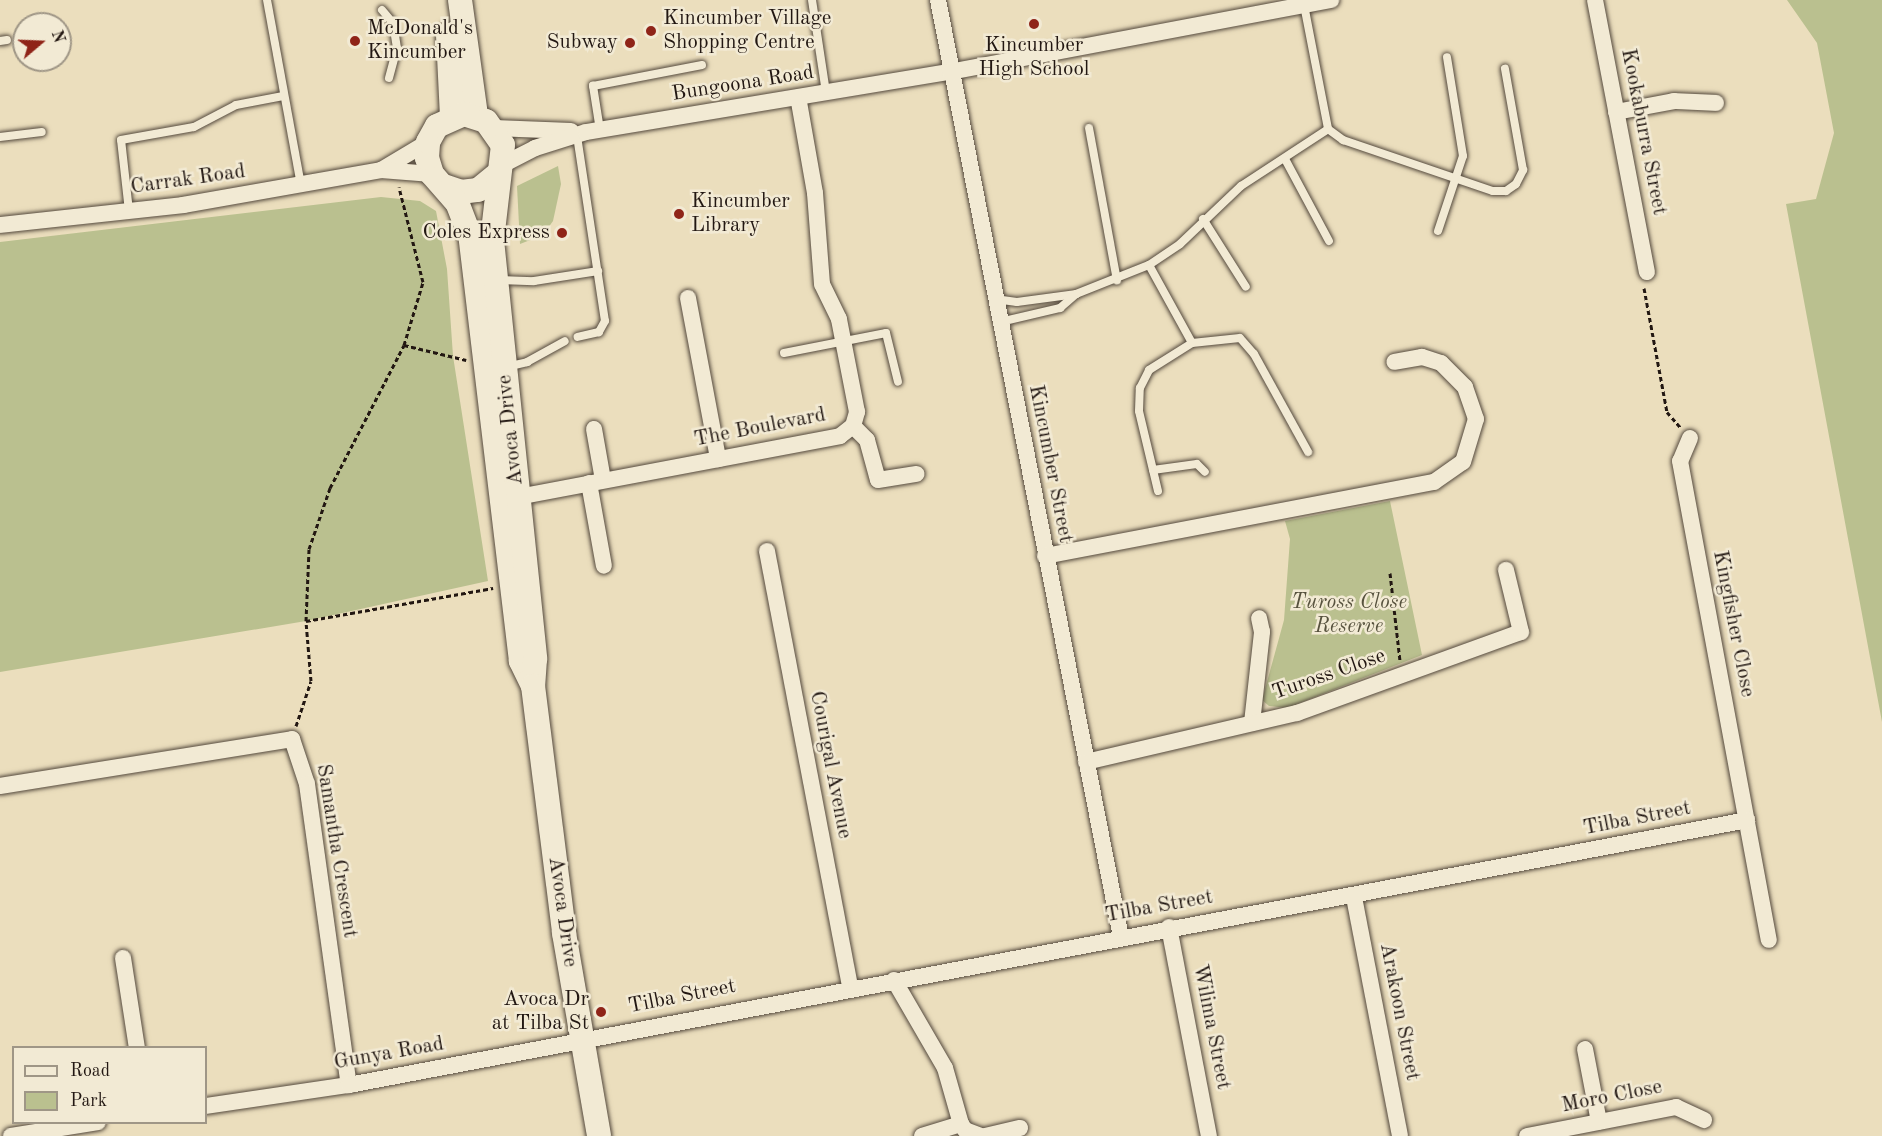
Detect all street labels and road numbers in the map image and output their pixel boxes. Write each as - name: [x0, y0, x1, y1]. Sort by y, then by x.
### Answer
- street label: Kookaburra Street: [1614, 47, 1672, 217]
- street label: Bungoona Road: [670, 60, 816, 108]
- street label: Carrak Road: [129, 159, 247, 201]
- street label: Avoca Drive: [493, 373, 529, 487]
- street label: Kincumber Street: [1022, 383, 1078, 545]
- street label: The Boulevard: [692, 403, 828, 453]
- street label: Kingfisher Close: [1706, 548, 1760, 700]
- street label: Tuross Close: [1269, 644, 1389, 706]
- street label: Courigal Avenue: [803, 689, 857, 841]
- street label: Samantha Crescent: [310, 762, 362, 940]
- street label: Tilba Street: [1581, 796, 1693, 842]
- street label: Avoca Drive: [542, 855, 582, 969]
- street label: Tilba Street: [1103, 885, 1215, 929]
- street label: Arakoon Street: [1373, 941, 1425, 1083]
- street label: Wilima Street: [1187, 962, 1235, 1092]
- street label: Tilba Street: [626, 974, 738, 1020]
- street label: Gunya Road: [332, 1032, 446, 1076]
- street label: Moro Close: [1560, 1075, 1664, 1119]

